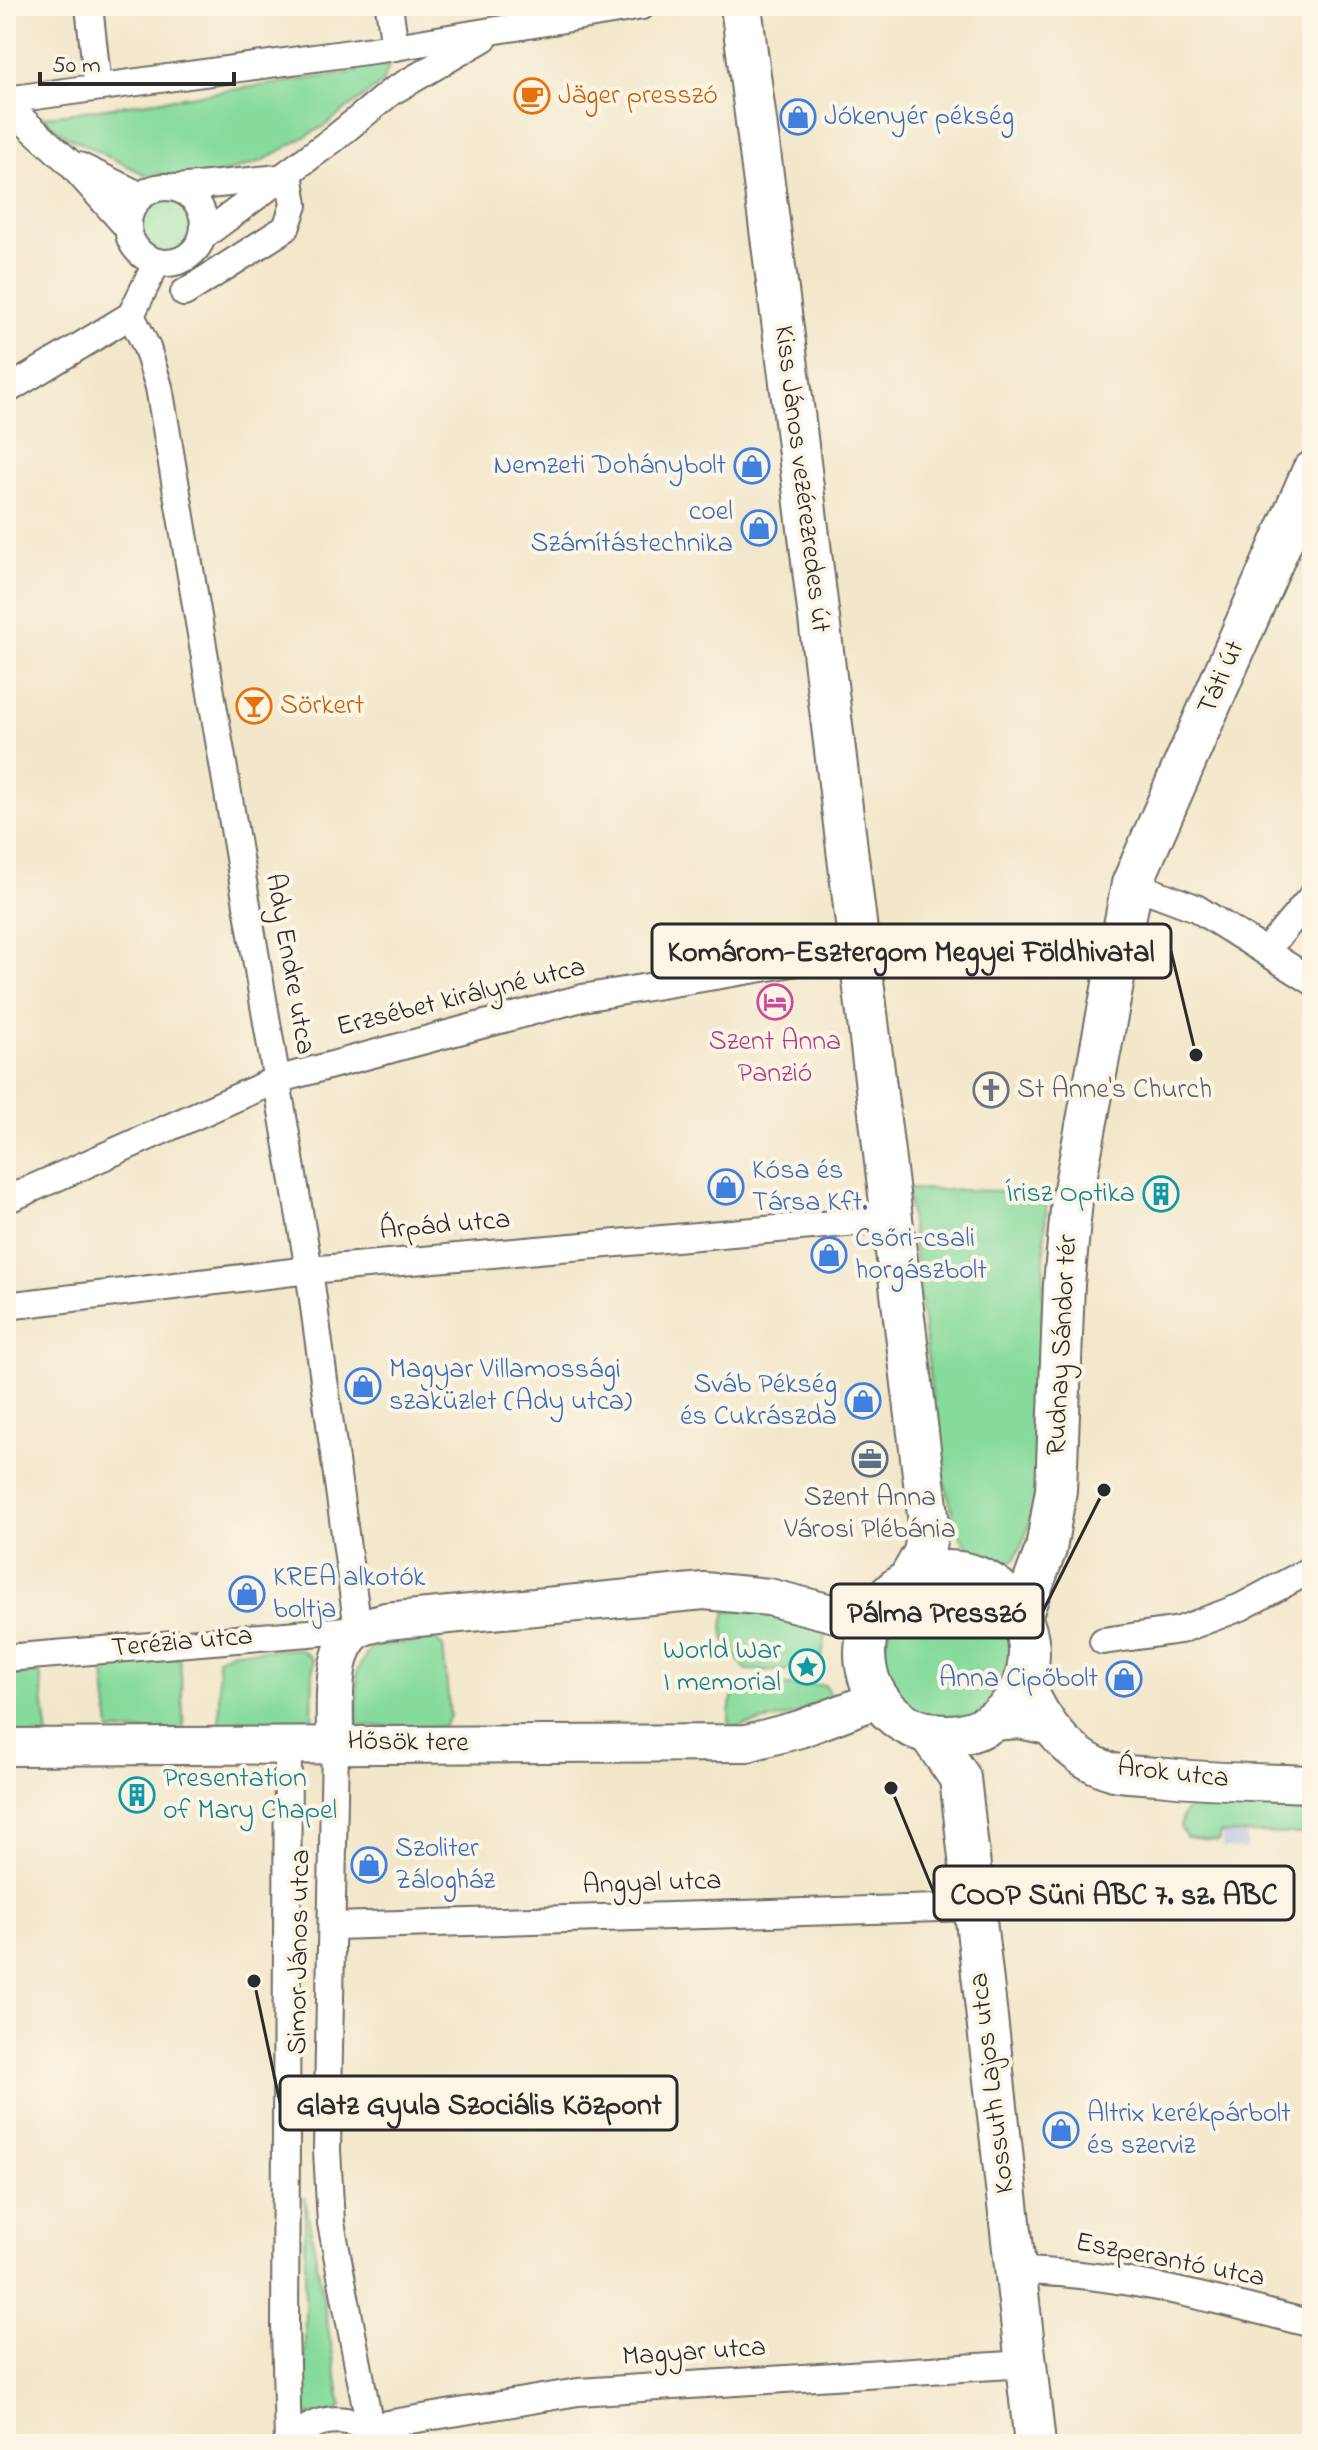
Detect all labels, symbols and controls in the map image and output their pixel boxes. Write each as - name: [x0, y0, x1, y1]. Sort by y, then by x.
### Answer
- scale bar: [40, 36, 234, 86]
- text: 50 m: [52, 49, 101, 84]
- place label: Jäger presszó: [558, 76, 718, 117]
- cafe icon: Jäger presszó: [513, 77, 551, 115]
- place label: Jókenyér pékség: [824, 97, 1014, 138]
- shop icon: Jókenyér pékség: [779, 98, 817, 136]
- street label: Kiss János vezérezredes út: [762, 323, 840, 635]
- place label: Nemzeti Dohánybolt: [493, 446, 726, 487]
- shop icon: Nemzeti Dohánybolt: [733, 447, 771, 485]
- place label: coel Számítástechnika: [531, 492, 733, 565]
- shop icon: coel Számítástechnika: [740, 509, 778, 547]
- street label: Táti út: [1188, 634, 1256, 722]
- place label: Sörkert: [280, 686, 364, 727]
- bar icon: Sörkert: [235, 687, 273, 725]
- street label: Ady Endre utca: [253, 870, 325, 1058]
- callout: Komárom-Esztergom Megyei Földhivatal: [652, 924, 1171, 978]
- text: Komárom-Esztergom Megyei Földhivatal: [667, 932, 1155, 977]
- street label: Erzsébet királyné utca: [333, 947, 589, 1049]
- hotel icon: Szent Anna Panzió: [756, 983, 794, 1021]
- place label: Szent Anna Panzió: [709, 1022, 841, 1095]
- place label: St Anne's Church: [1017, 1070, 1212, 1111]
- church icon: St Anne's Church: [972, 1071, 1010, 1109]
- place label: Kósa és Társa Kft.: [752, 1151, 868, 1224]
- shop icon: Kósa és Társa Kft.: [707, 1168, 745, 1206]
- place label: Írisz Optika: [1005, 1174, 1135, 1215]
- building icon: Írisz Optika: [1142, 1175, 1180, 1213]
- street label: Árpád utca: [378, 1200, 512, 1252]
- place label: Csőri-csali horgászbolt: [855, 1219, 987, 1292]
- street label: Rudnay Sándor tér: [1037, 1233, 1089, 1457]
- shop icon: Csőri-csali horgászbolt: [810, 1236, 848, 1274]
- place label: Magyar Villamossági szaküzlet (Ady utca): [389, 1350, 632, 1423]
- place label: Sváb Pékség és Cukrászda: [680, 1365, 837, 1438]
- shop icon: Magyar Villamossági szaküzlet (Ady utca): [344, 1367, 382, 1405]
- shop icon: Sváb Pékség és Cukrászda: [844, 1382, 882, 1420]
- office icon: Szent Anna Városi Plébánia: [851, 1440, 889, 1478]
- place label: Szent Anna Városi Plébánia: [783, 1478, 956, 1551]
- place label: KREA alkotók boltja: [273, 1558, 426, 1631]
- shop icon: KREA alkotók boltja: [228, 1575, 266, 1613]
- callout: Pálma Presszó: [831, 1584, 1043, 1638]
- text: Pálma Presszó: [847, 1593, 1027, 1637]
- street label: Terézia utca: [110, 1616, 254, 1670]
- place label: World War I memorial: [663, 1631, 781, 1704]
- place icon: World War I memorial: [788, 1648, 826, 1686]
- place label: Anna Cipőbolt: [939, 1659, 1098, 1700]
- shop icon: Anna Cipőbolt: [1105, 1660, 1143, 1698]
- street label: Hősök tere: [347, 1721, 469, 1765]
- street label: Árok utca: [1115, 1748, 1231, 1800]
- place label: Presentation of Mary Chapel: [163, 1759, 337, 1832]
- building icon: Presentation of Mary Chapel: [118, 1776, 156, 1814]
- place label: Szoliter Zálogház: [395, 1829, 495, 1902]
- shop icon: Szoliter Zálogház: [350, 1846, 388, 1884]
- street label: Simor János utca: [278, 1849, 322, 2055]
- street label: Angyal utca: [582, 1861, 722, 1907]
- callout: COOP Süni ABC 7. sz. ABC: [934, 1866, 1294, 1920]
- text: COOP Süni ABC 7. sz. ABC: [950, 1875, 1278, 1919]
- street label: Kossuth Lajos utca: [959, 1970, 1027, 2196]
- callout: Glatz Gyula Szociális Központ: [280, 2076, 677, 2130]
- text: Glatz Gyula Szociális Központ: [296, 2085, 663, 2129]
- place label: Altrix kerékpárbolt és szerviz: [1087, 2094, 1291, 2167]
- shop icon: Altrix kerékpárbolt és szerviz: [1042, 2111, 1080, 2149]
- street label: Eszperantó utca: [1072, 2223, 1268, 2299]
- street label: Magyar utca: [621, 2328, 767, 2378]

